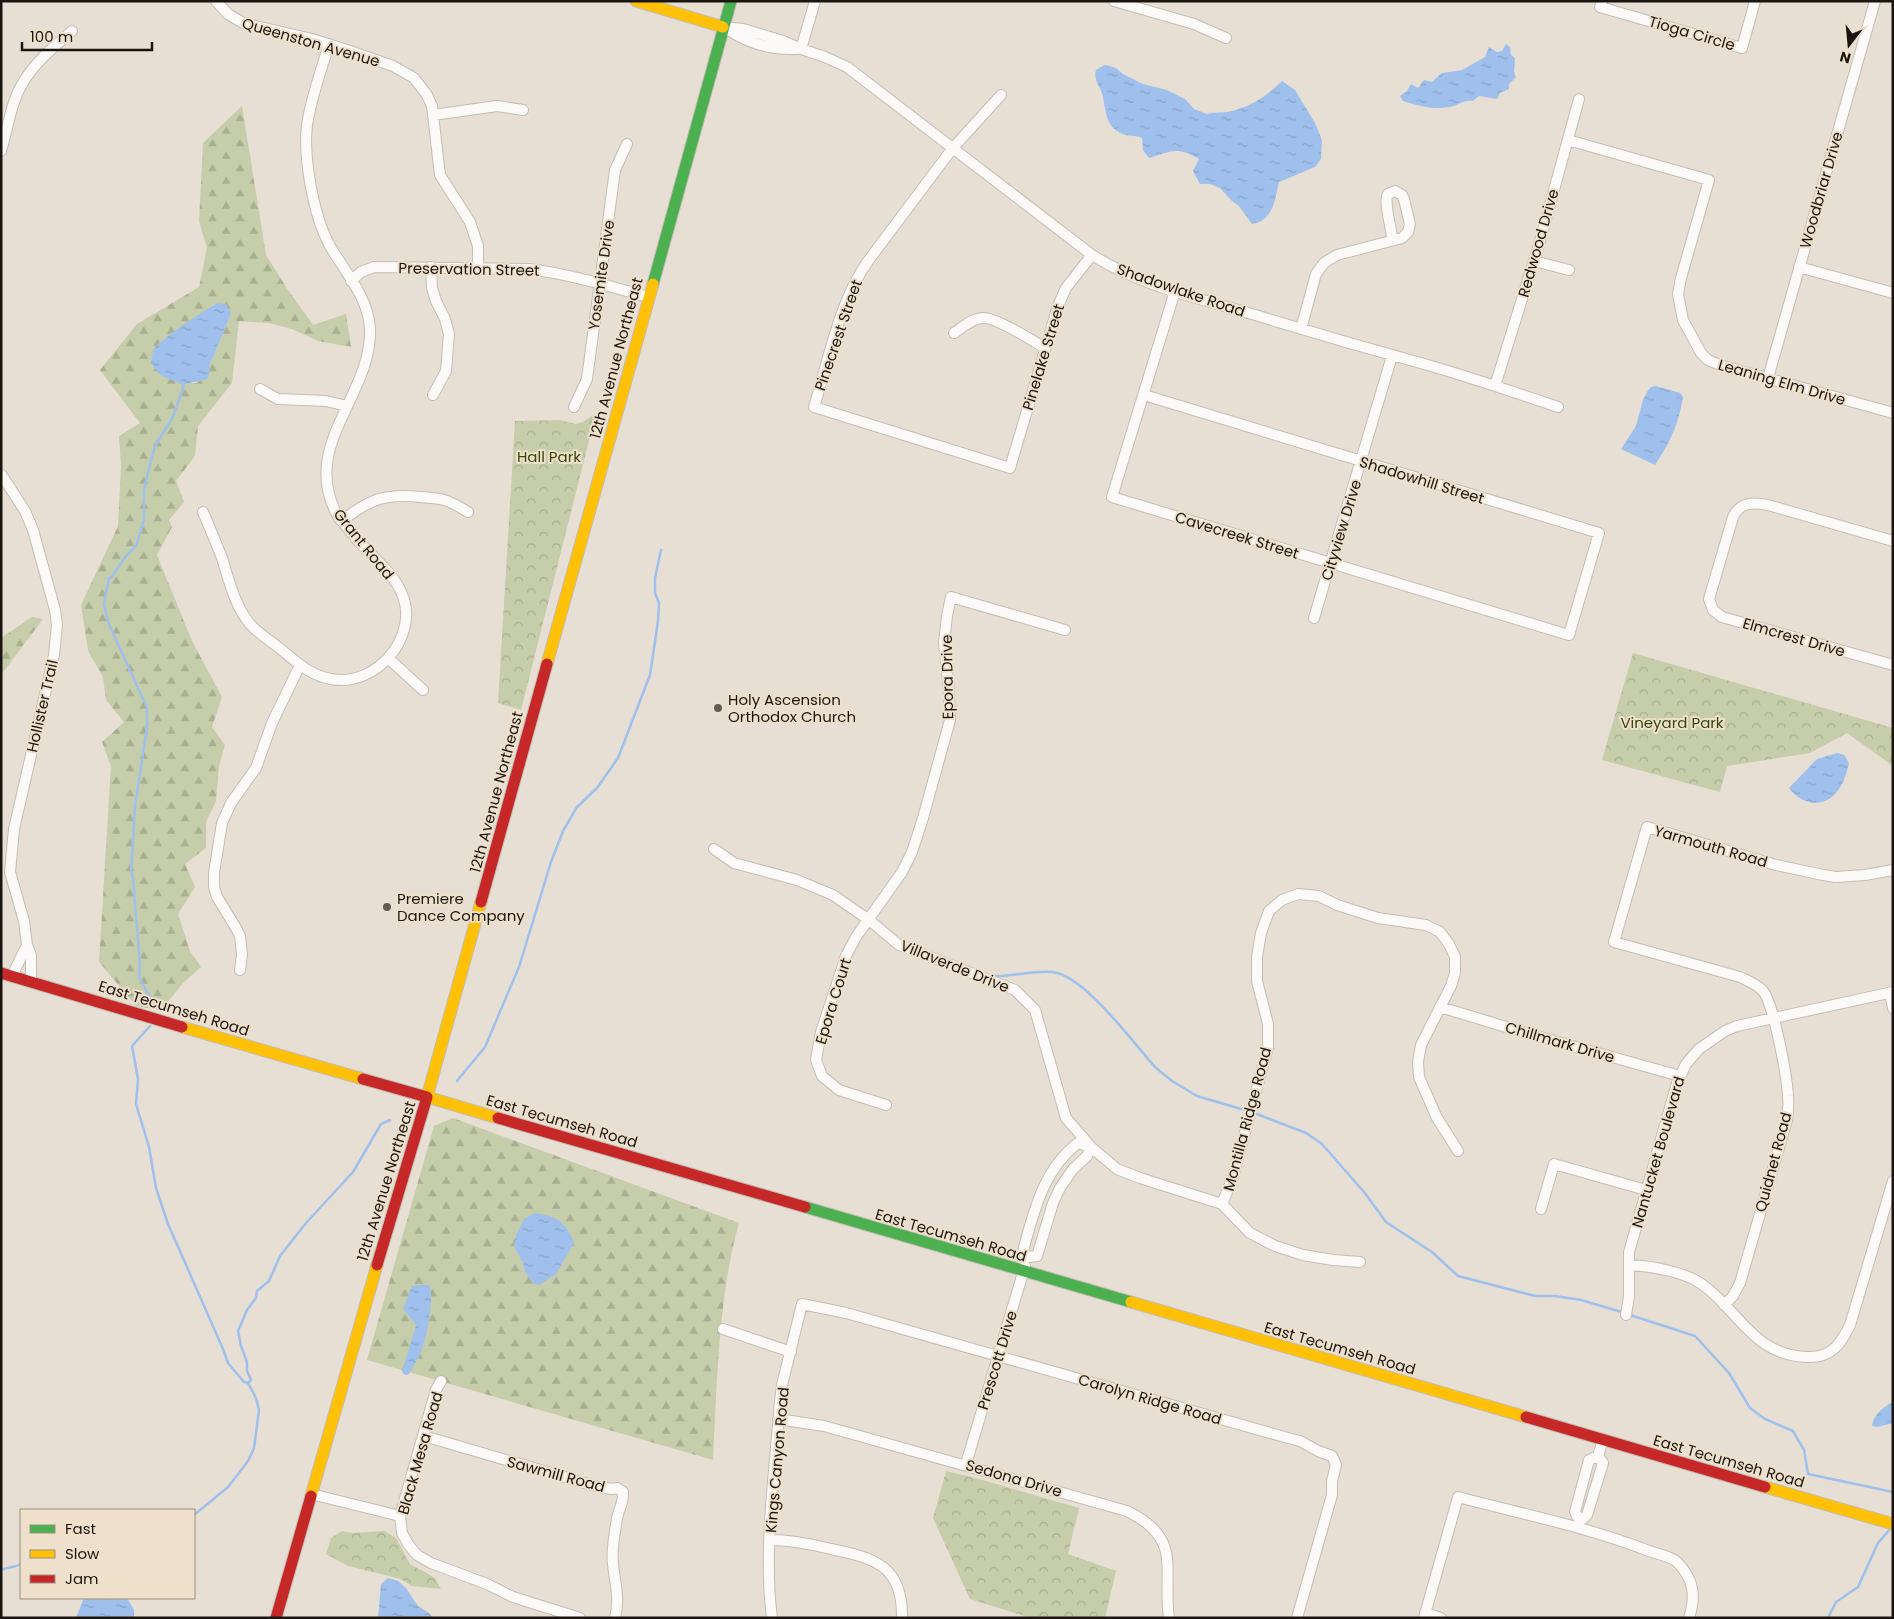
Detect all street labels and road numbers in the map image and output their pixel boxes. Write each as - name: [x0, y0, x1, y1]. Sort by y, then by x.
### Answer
- street label: Tioga Circle: [1646, 11, 1738, 55]
- street label: Queenston Avenue: [240, 12, 382, 72]
- street label: Woodbriar Drive: [1794, 129, 1848, 251]
- street label: Redwood Drive: [1512, 186, 1564, 300]
- street label: Yosemite Drive: [583, 219, 619, 331]
- street label: Preservation Street: [398, 257, 540, 281]
- street label: Shadowlake Road: [1114, 258, 1248, 322]
- street label: 12th Avenue Northeast: [584, 275, 648, 441]
- street label: Pinecrest Street: [809, 277, 867, 393]
- street label: Pinelake Street: [1017, 301, 1069, 413]
- street label: Leaning Elm Drive: [1716, 354, 1848, 410]
- street label: Shadowhill Street: [1357, 451, 1487, 509]
- street label: Cityview Drive: [1316, 477, 1366, 583]
- street label: Grant Road: [329, 504, 399, 584]
- street label: Cavecreek Street: [1173, 506, 1301, 564]
- street label: Elmcrest Drive: [1740, 612, 1848, 662]
- street label: Epora Drive: [936, 634, 958, 720]
- street label: Hollister Trail: [21, 658, 63, 754]
- street label: 12th Avenue Northeast: [464, 709, 528, 875]
- street label: Yarmouth Road: [1652, 820, 1770, 872]
- street label: Villaverde Drive: [897, 935, 1013, 997]
- street label: Epora Court: [810, 955, 856, 1047]
- street label: East Tecumseh Road: [96, 975, 252, 1041]
- street label: Chillmark Drive: [1503, 1016, 1617, 1068]
- street label: Montilla Ridge Road: [1218, 1045, 1276, 1193]
- street label: Nantucket Boulevard: [1626, 1074, 1690, 1230]
- street label: East Tecumseh Road: [484, 1089, 640, 1153]
- street label: 12th Avenue Northeast: [352, 1098, 420, 1264]
- street label: Quidnet Road: [1750, 1110, 1796, 1214]
- street label: East Tecumseh Road: [873, 1203, 1029, 1267]
- street label: Prescott Drive: [972, 1308, 1022, 1412]
- street label: East Tecumseh Road: [1262, 1316, 1418, 1380]
- street label: Carolyn Ridge Road: [1076, 1369, 1224, 1429]
- street label: Kings Canyon Road: [760, 1386, 794, 1534]
- street label: Black Mesa Road: [392, 1389, 448, 1517]
- street label: East Tecumseh Road: [1651, 1429, 1807, 1493]
- street label: Sawmill Road: [505, 1451, 607, 1497]
- street label: Sedona Drive: [963, 1454, 1065, 1502]

